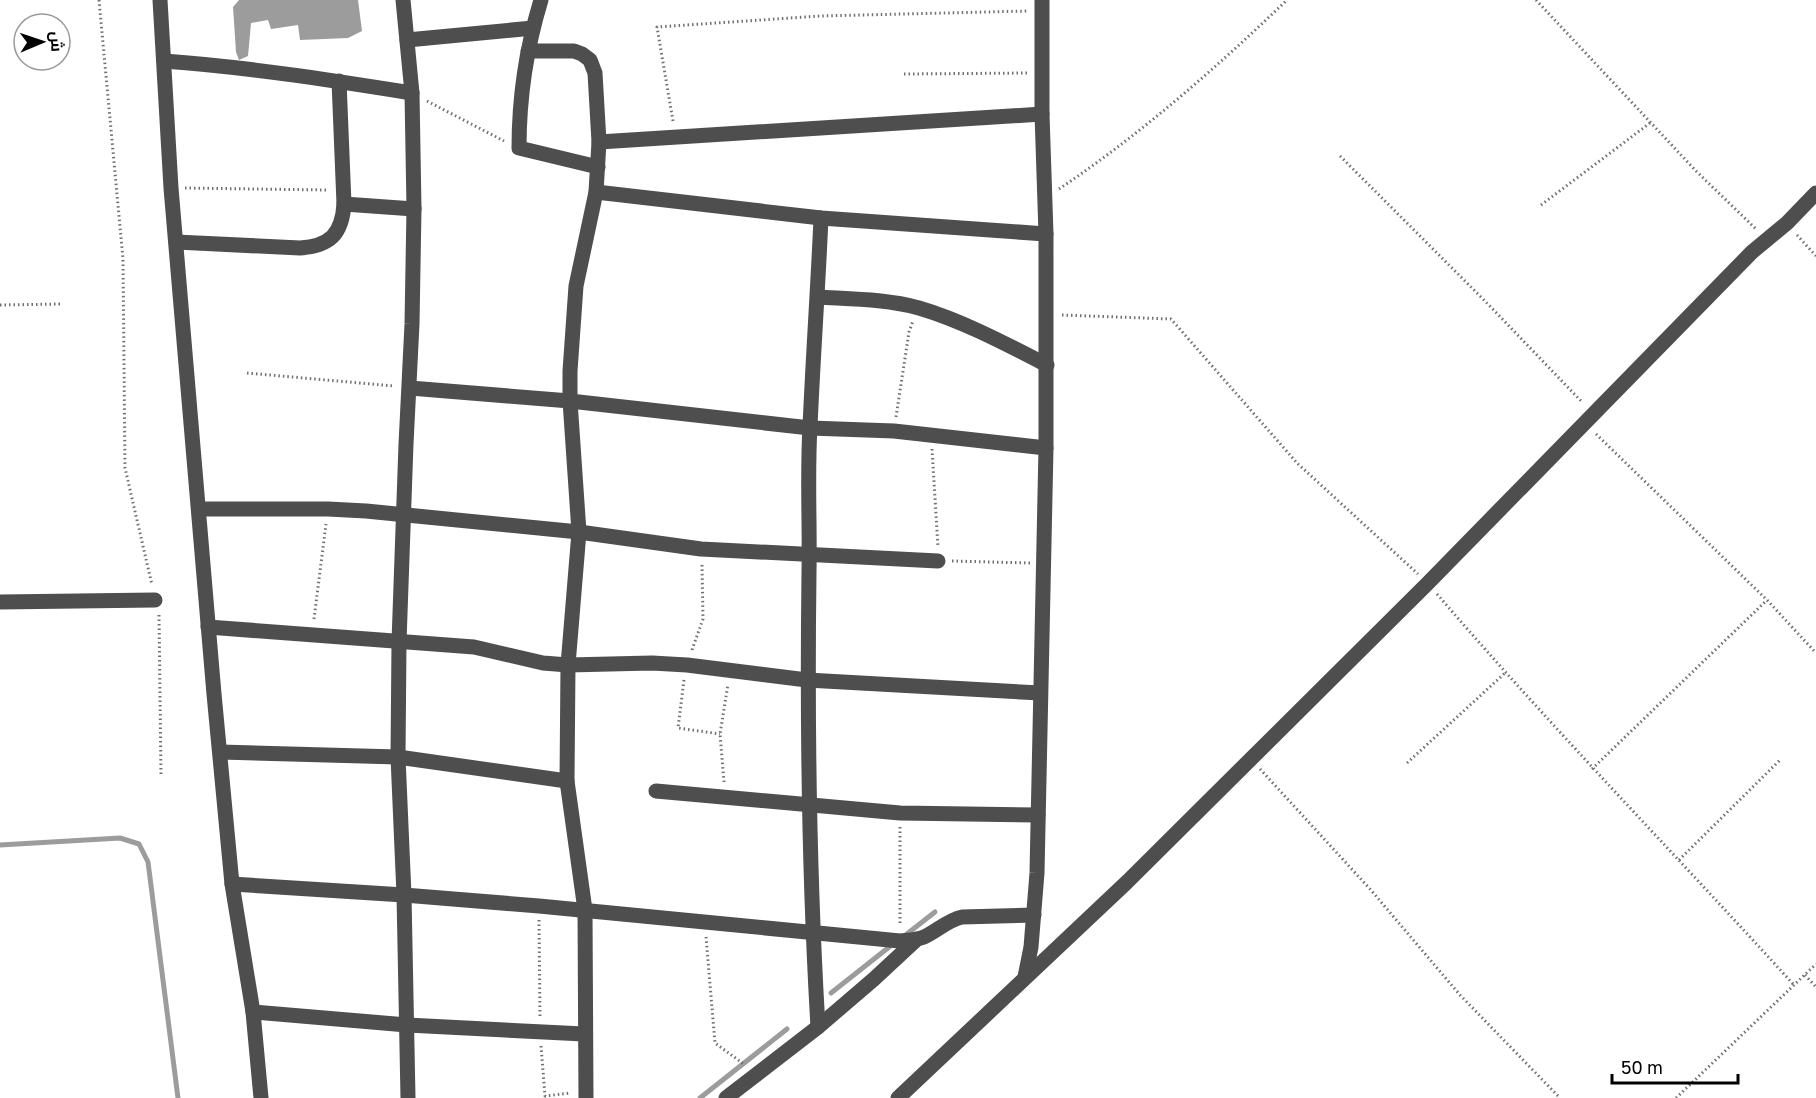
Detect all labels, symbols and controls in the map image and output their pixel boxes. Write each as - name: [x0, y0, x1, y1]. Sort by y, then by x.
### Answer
- north arrow: [12, 12, 72, 72]
- text: ش: [47, 31, 67, 52]
- scale bar: [1612, 1047, 1738, 1085]
- text: 50 m: [1621, 1056, 1663, 1078]

